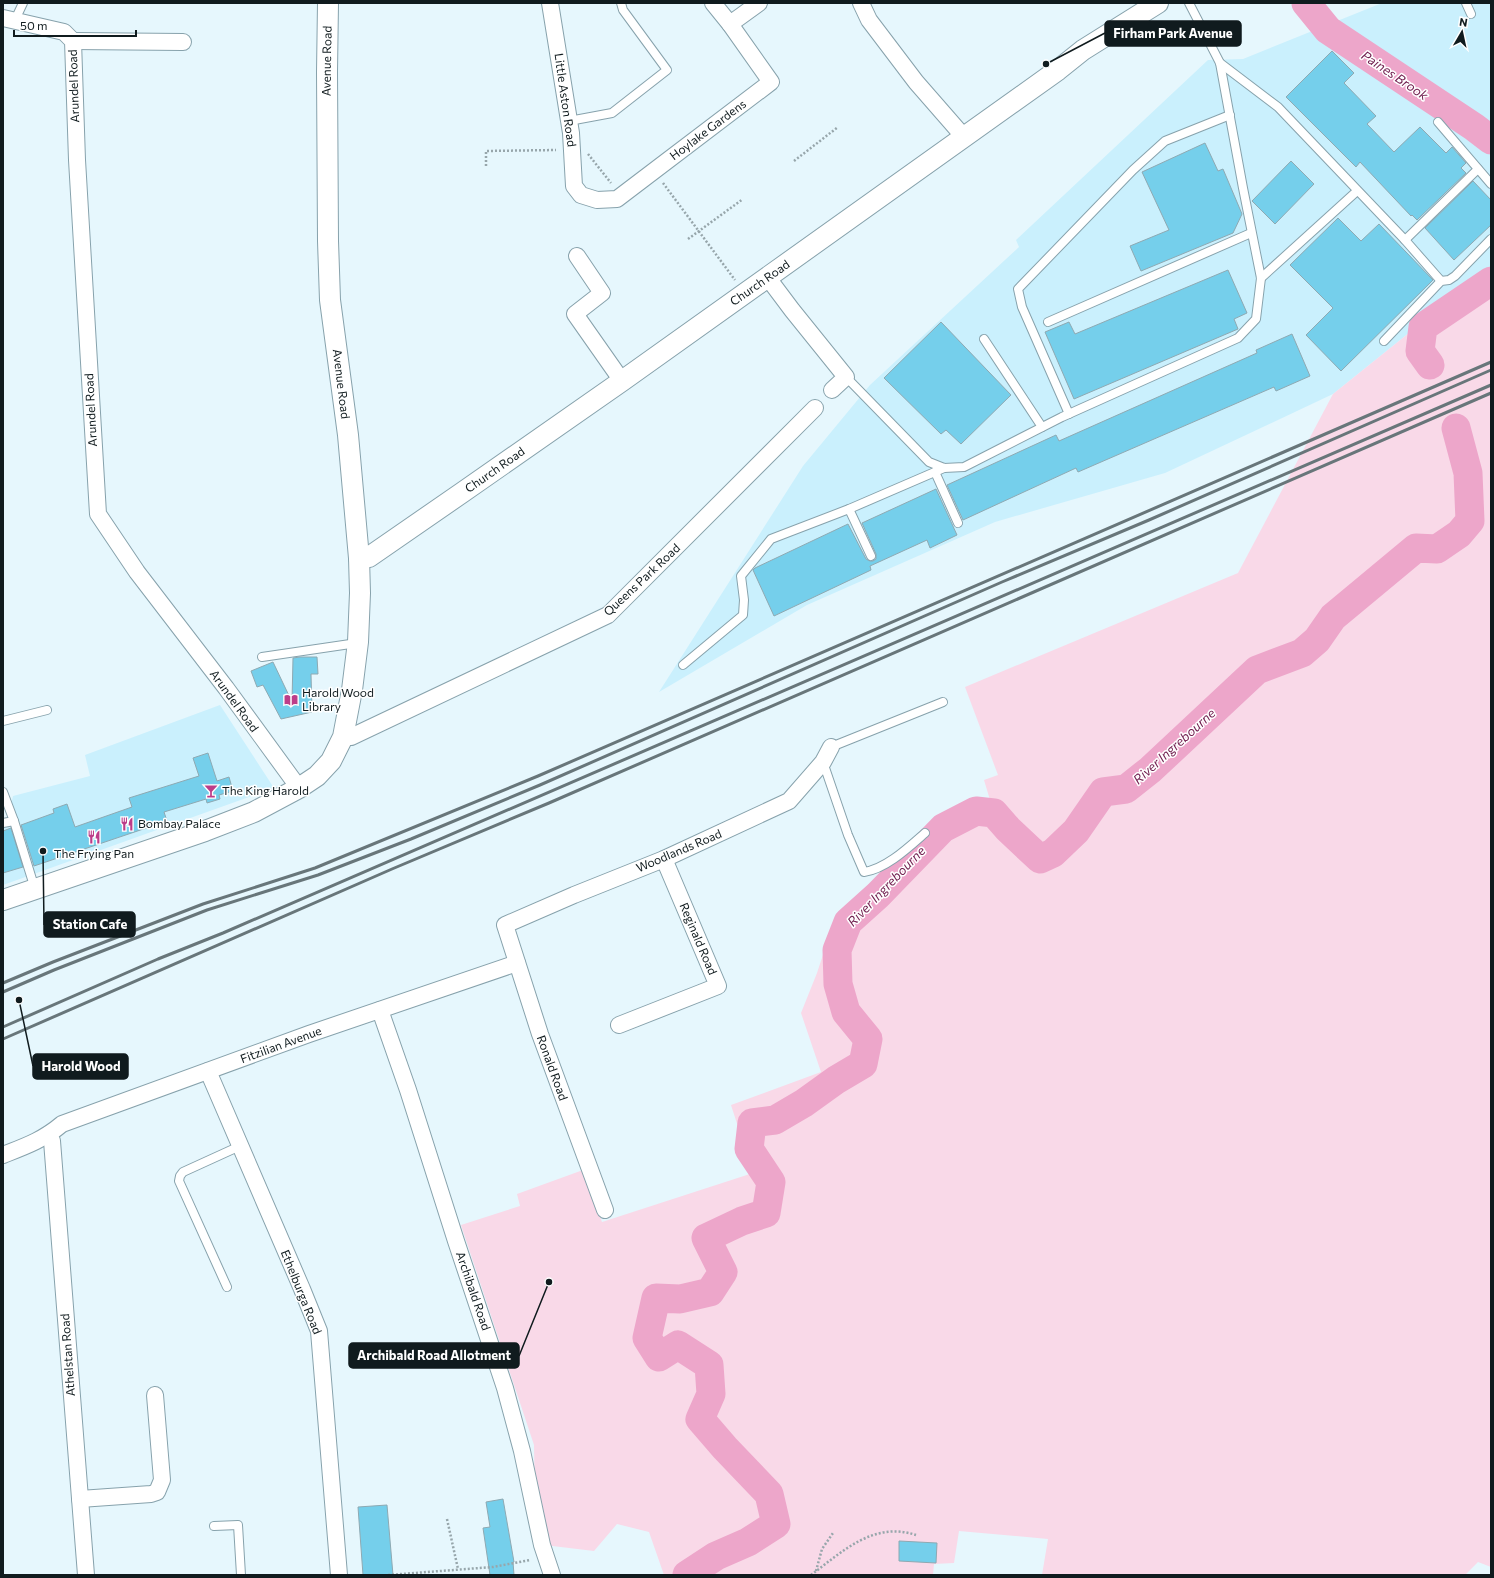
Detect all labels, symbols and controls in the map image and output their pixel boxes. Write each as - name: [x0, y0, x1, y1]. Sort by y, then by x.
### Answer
- scale bar: [14, 12, 136, 38]
- north arrow: [1442, 12, 1482, 52]
- text: N: [1459, 15, 1469, 29]
- text: 50 m: [20, 18, 48, 32]
- callout: Firham Park Avenue: [1105, 21, 1241, 46]
- text: Firham Park Avenue: [1113, 25, 1233, 41]
- street label: Avenue Road: [318, 26, 334, 96]
- water label: Paines Brook: [1359, 47, 1432, 104]
- street label: Arundel Road: [65, 49, 81, 123]
- street label: Little Aston Road: [552, 52, 579, 148]
- street label: Hoylake Gardens: [667, 96, 748, 162]
- street label: Church Road: [727, 256, 792, 308]
- street label: Avenue Road: [331, 348, 353, 420]
- street label: Arundel Road: [81, 373, 99, 447]
- street label: Church Road: [462, 443, 527, 495]
- street label: Queens Park Road: [600, 540, 682, 618]
- street label: Arundel Road: [208, 667, 262, 734]
- place label: Harold Wood Library: [302, 685, 374, 713]
- library icon: Harold Wood Library: [283, 692, 299, 708]
- water label: River Ingrebourne: [1130, 705, 1219, 787]
- bar icon: The King Harold: [203, 783, 219, 799]
- place label: The King Harold: [222, 783, 309, 797]
- restaurant icon: Bombay Palace: [119, 816, 135, 832]
- place label: Bombay Palace: [138, 816, 221, 830]
- street label: Woodlands Road: [634, 826, 724, 874]
- restaurant icon: The Frying Pan: [86, 829, 102, 845]
- water label: River Ingrebourne: [844, 842, 928, 929]
- place label: The Frying Pan: [54, 846, 134, 860]
- street label: Reginald Road: [677, 900, 720, 977]
- callout: Station Cafe: [44, 912, 135, 937]
- text: Station Cafe: [53, 916, 127, 932]
- street label: Fitzilian Avenue: [238, 1023, 323, 1065]
- street label: Ronald Road: [535, 1033, 571, 1102]
- callout: Harold Wood: [33, 1054, 128, 1079]
- text: Harold Wood: [41, 1058, 121, 1074]
- street label: Ethelburga Road: [279, 1247, 325, 1336]
- street label: Archibald Road: [454, 1249, 494, 1332]
- street label: Athelstan Road: [57, 1313, 77, 1397]
- callout: Archibald Road Allotment: [349, 1343, 519, 1368]
- text: Archibald Road Allotment: [357, 1347, 512, 1363]

